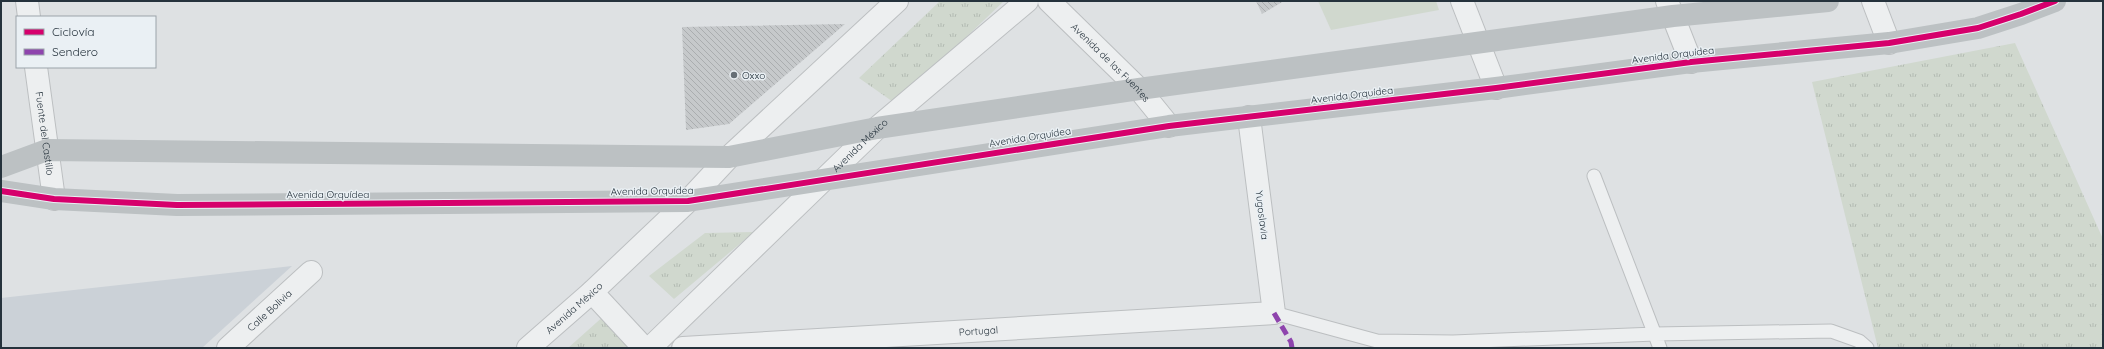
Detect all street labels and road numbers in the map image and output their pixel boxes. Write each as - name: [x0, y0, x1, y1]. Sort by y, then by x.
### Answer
- street label: Avenida de las Fuentes: [1069, 20, 1153, 104]
- street label: Avenida Orquídea: [1631, 44, 1715, 66]
- street label: Avenida Orquídea: [1310, 84, 1394, 106]
- street label: Fuente del Castillo: [33, 91, 57, 176]
- street label: Avenida México: [829, 115, 890, 174]
- street label: Avenida Orquídea: [988, 124, 1072, 150]
- street label: Avenida Orquídea: [610, 184, 694, 198]
- street label: Avenida Orquídea: [287, 188, 369, 201]
- street label: Yugoslavia: [1253, 190, 1271, 240]
- street label: Avenida México: [543, 279, 605, 336]
- street label: Calle Bolivia: [244, 286, 294, 334]
- street label: Portugal: [958, 323, 999, 338]

